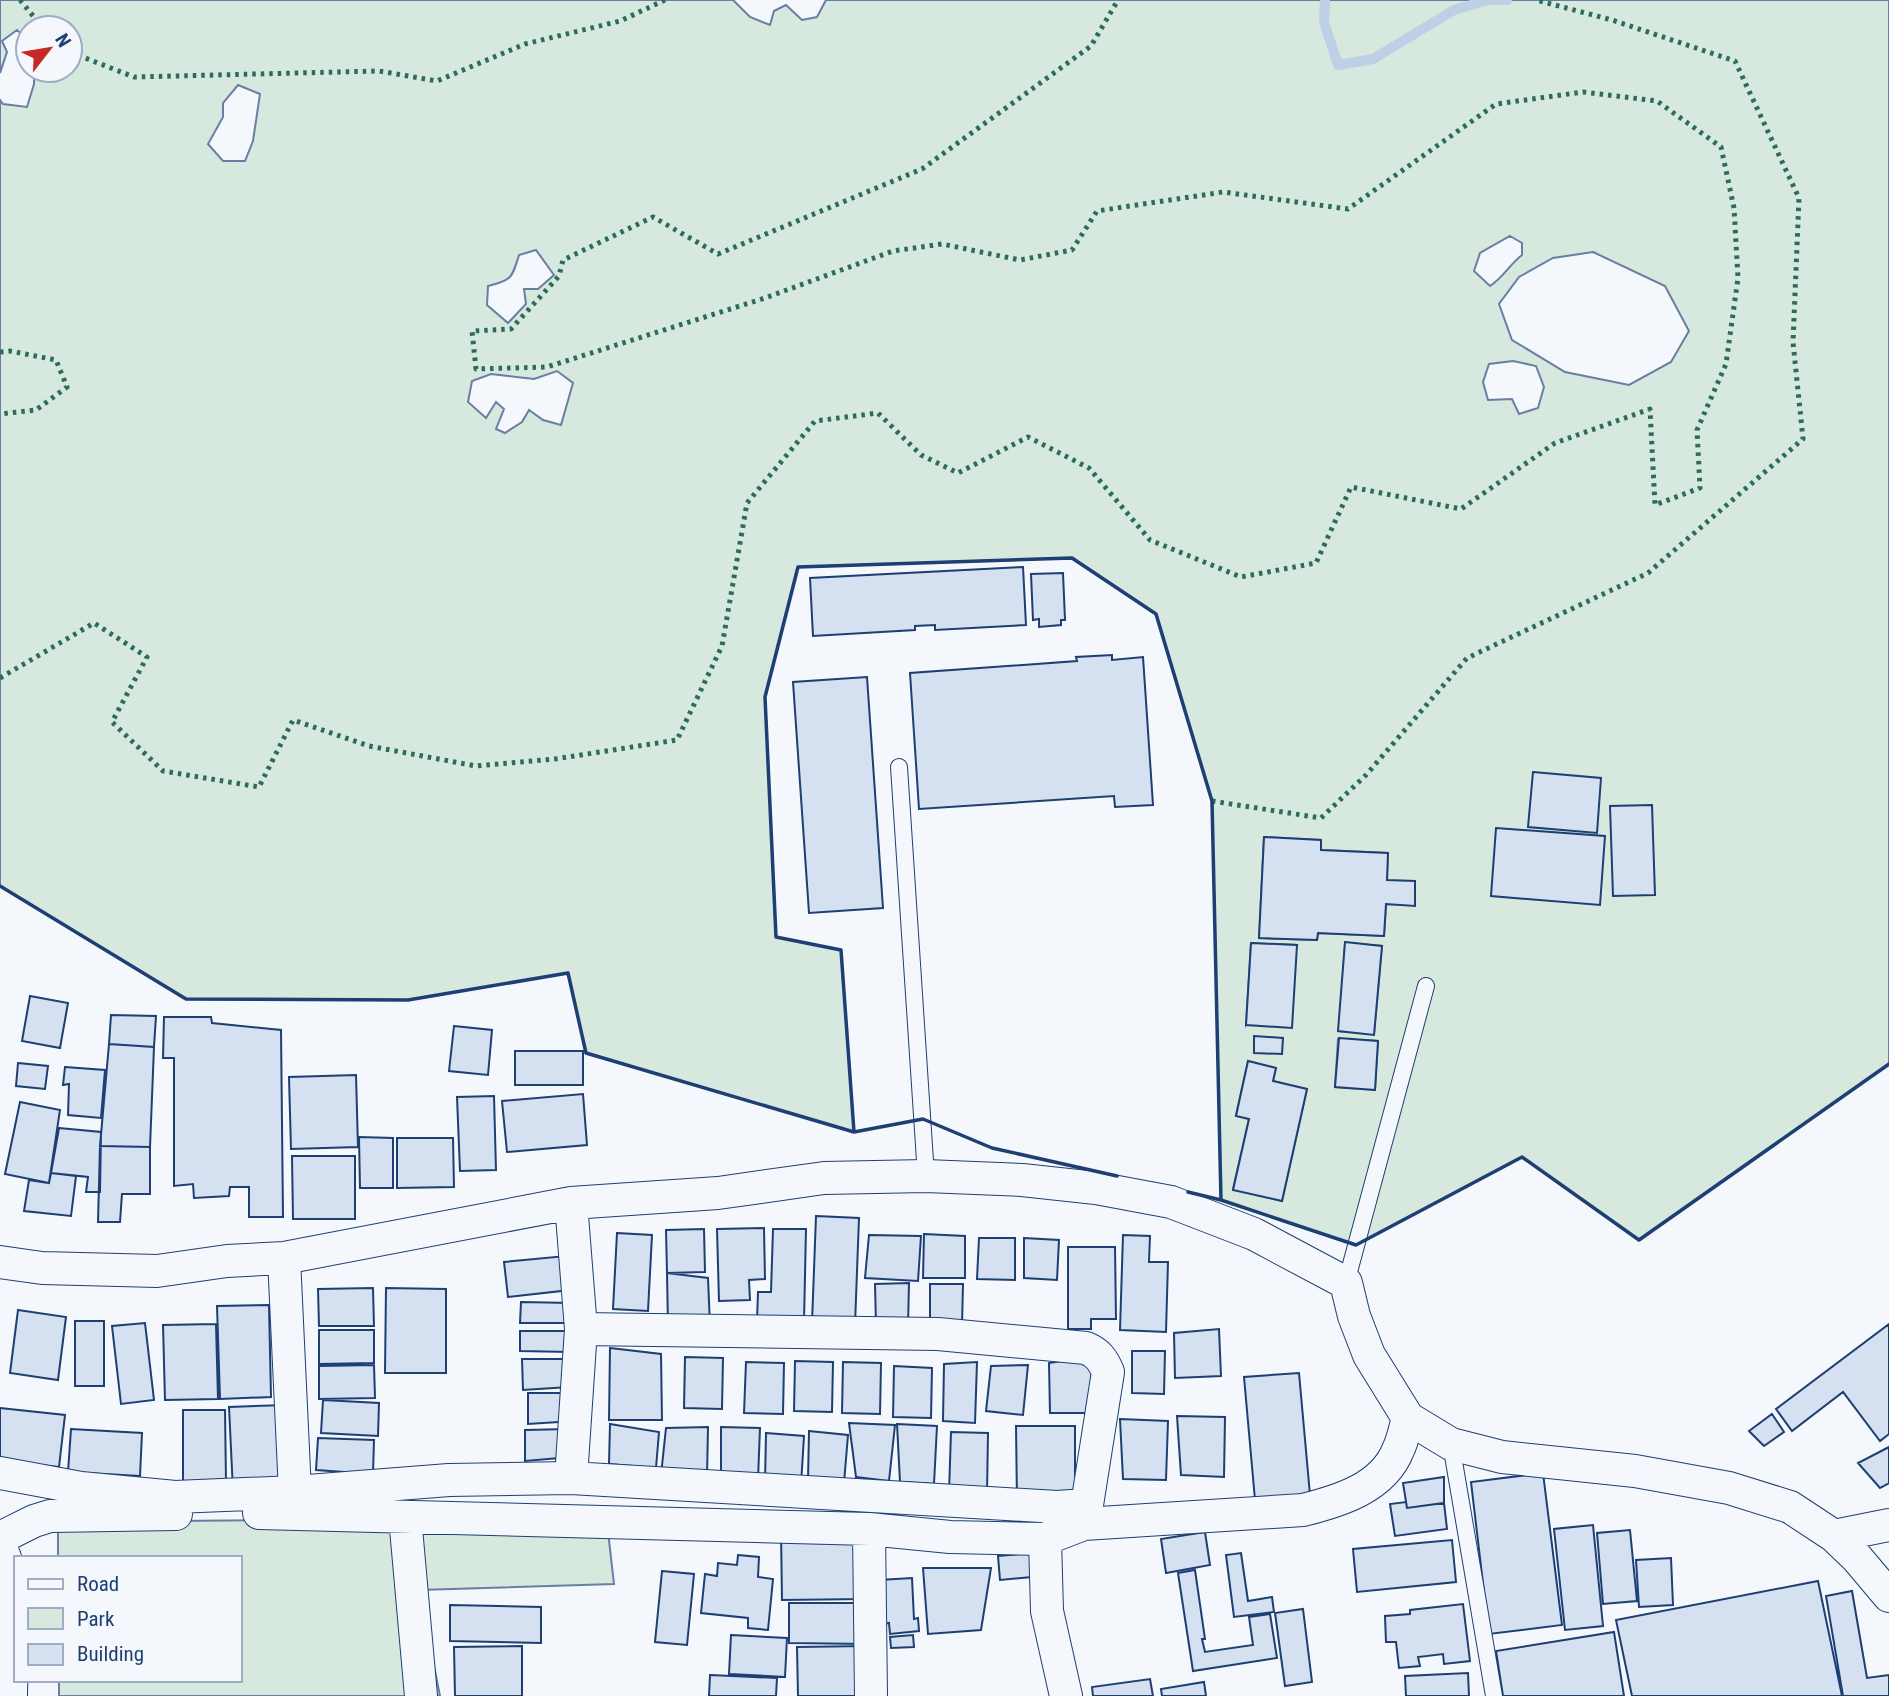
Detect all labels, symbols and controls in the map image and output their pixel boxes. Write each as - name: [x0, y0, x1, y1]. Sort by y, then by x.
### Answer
- north arrow: [14, 14, 84, 84]
- text: N: [50, 30, 76, 51]
- legend: [14, 1556, 242, 1682]
- text: Road: [77, 1572, 119, 1596]
- text: Park: [77, 1607, 115, 1631]
- text: Building: [77, 1642, 144, 1666]

